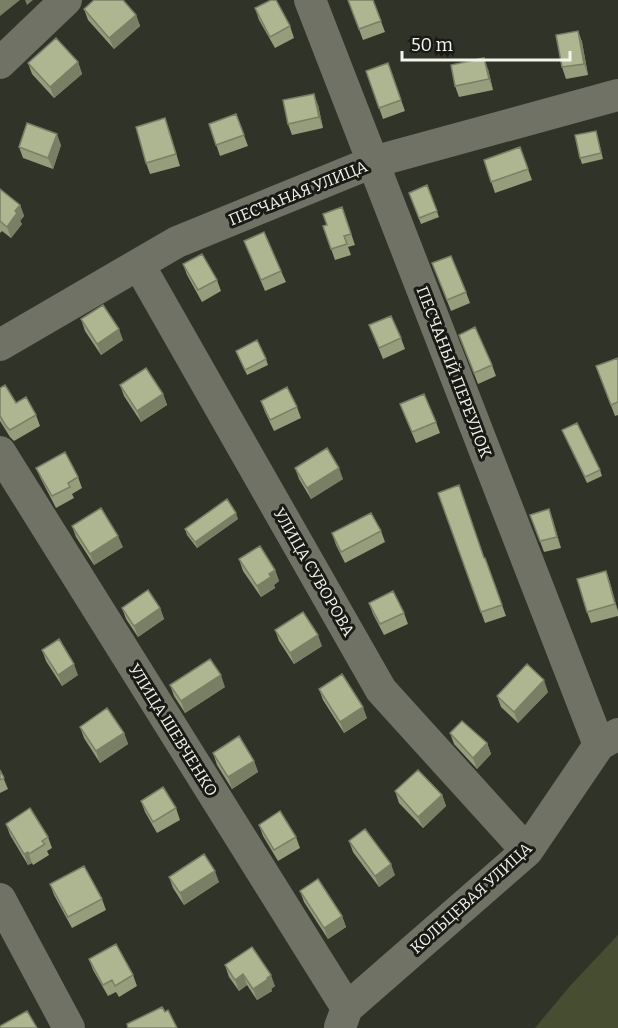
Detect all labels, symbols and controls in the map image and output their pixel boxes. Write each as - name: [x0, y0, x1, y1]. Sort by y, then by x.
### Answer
- scale bar: [402, 24, 570, 62]
- text: 50 m: [411, 34, 453, 56]
- street label: ПЕСЧАНАЯ УЛИЦА: [226, 156, 371, 229]
- street label: ПЕСЧАНЫЙ ПЕРЕУЛОК: [413, 283, 497, 461]
- street label: УЛИЦА СУВОРОВА: [270, 504, 359, 640]
- street label: УЛИЦА ШЕВЧЕНКО: [125, 660, 221, 800]
- street label: КОЛЬЦЕВАЯ УЛИЦА: [406, 838, 536, 957]

